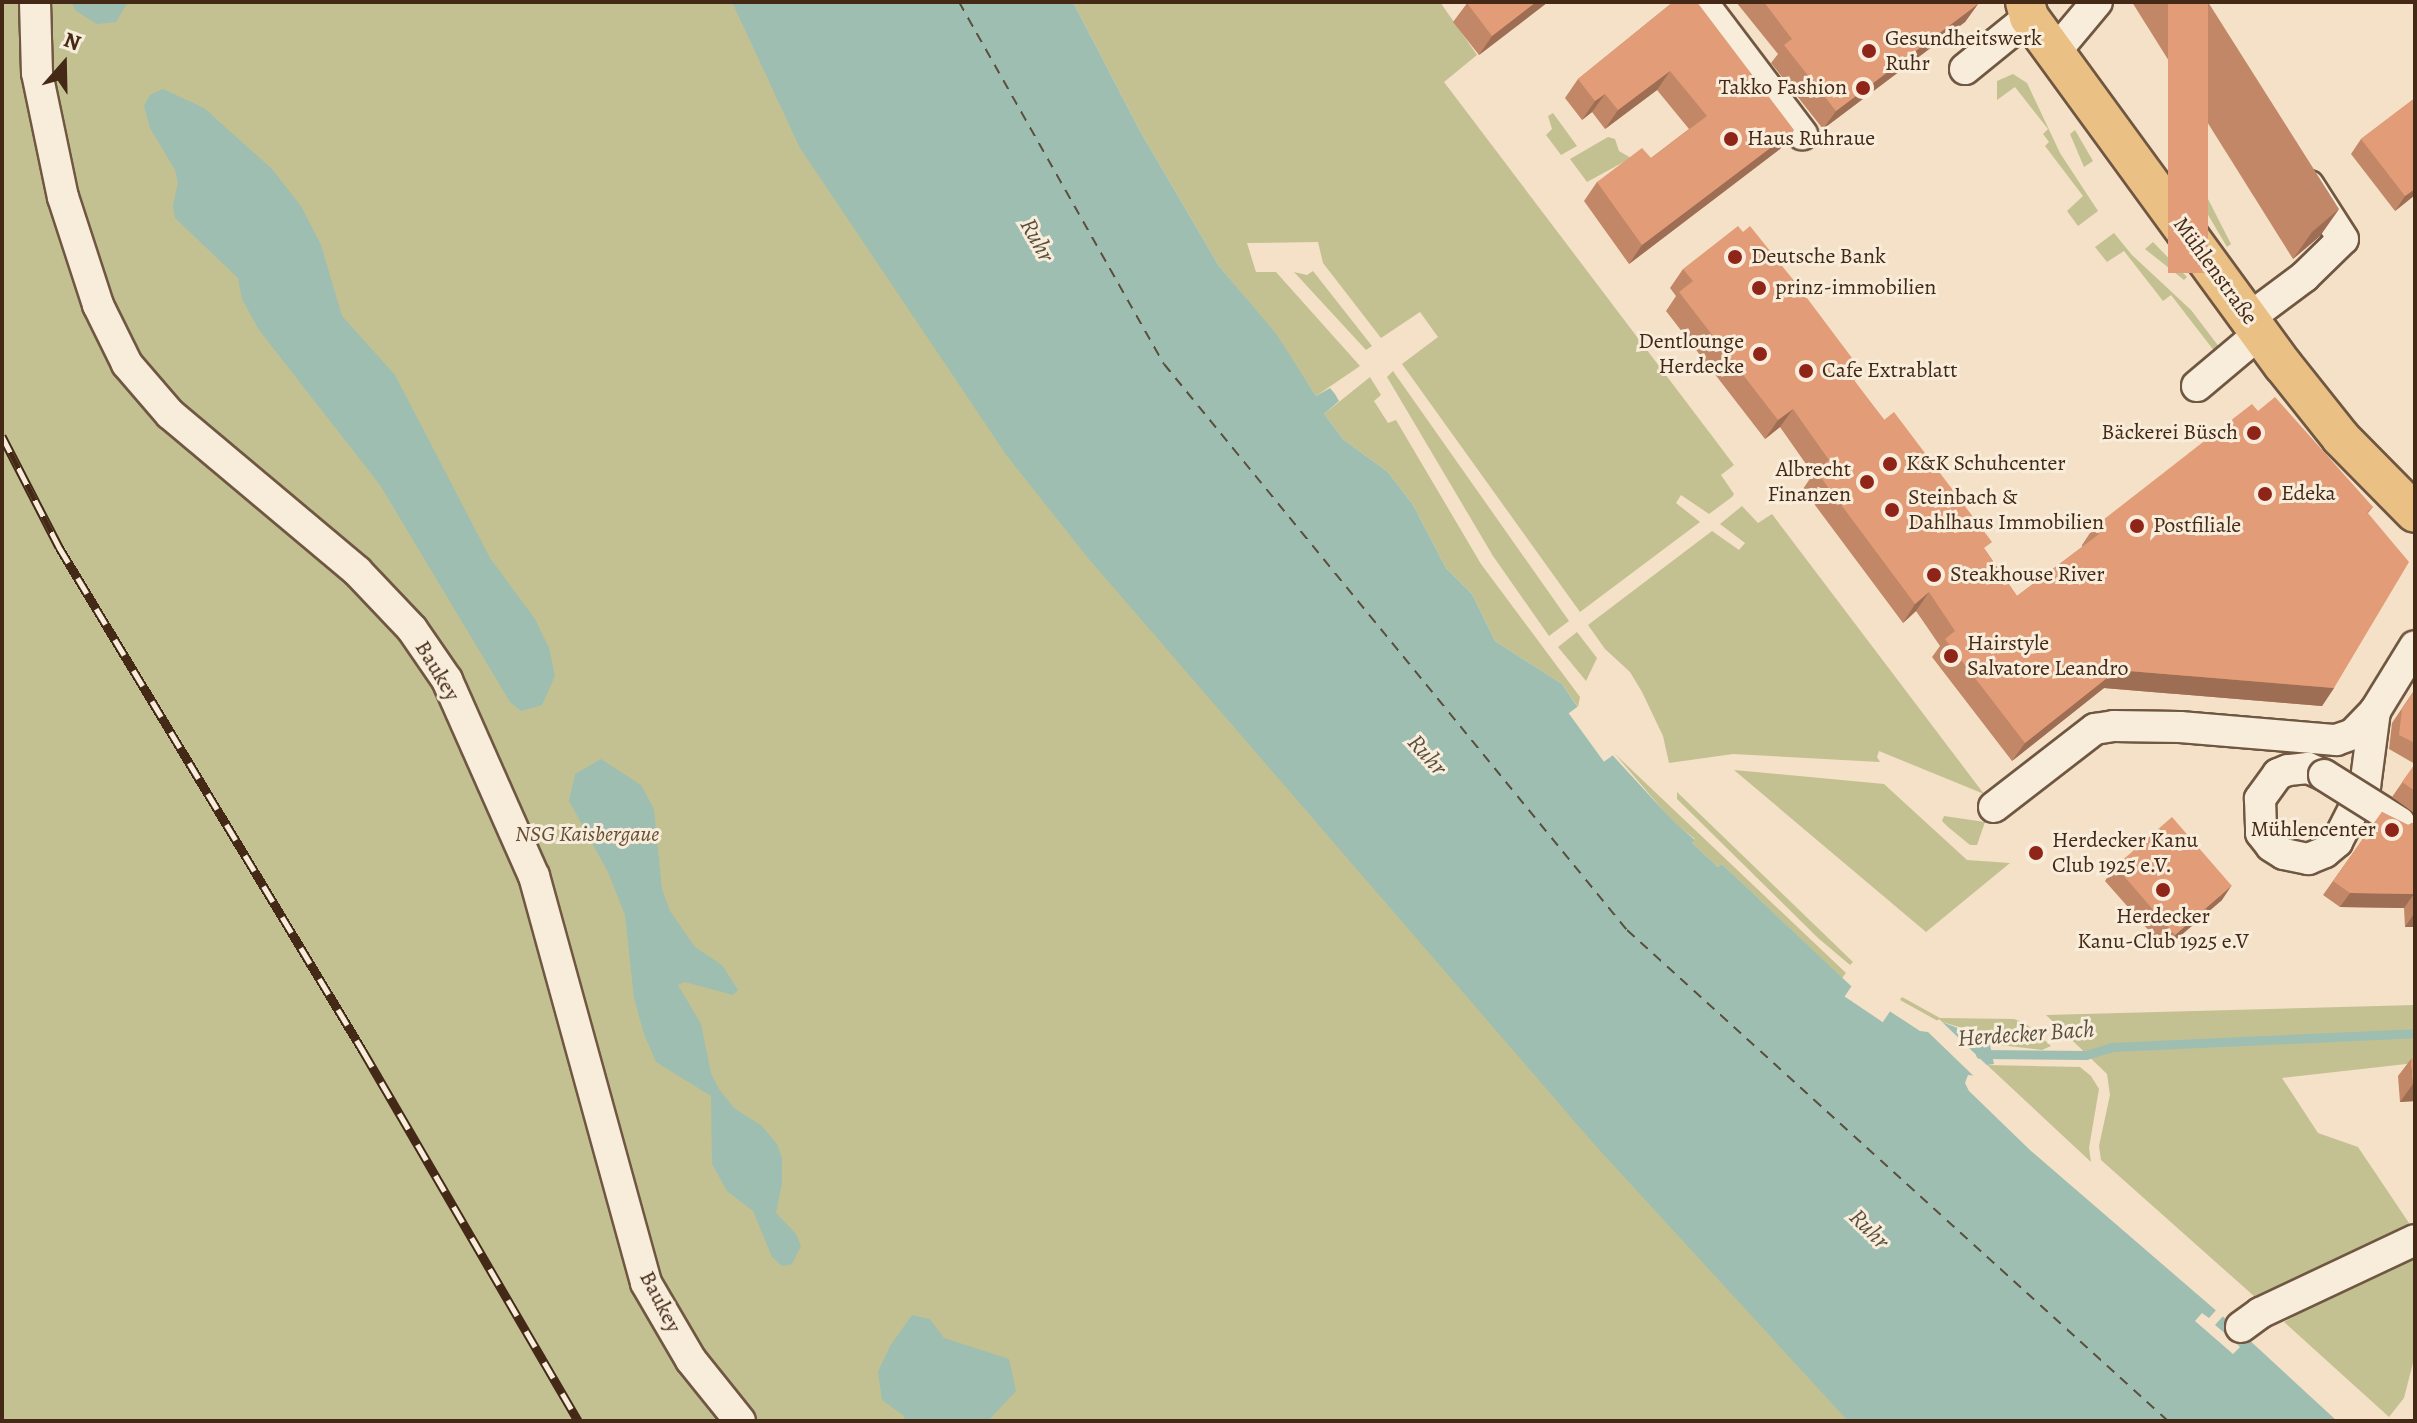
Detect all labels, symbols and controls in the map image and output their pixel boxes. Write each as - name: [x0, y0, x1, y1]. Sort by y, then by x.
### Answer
- north arrow: [24, 24, 104, 104]
- text: N: [60, 25, 85, 58]
- place label: Gesundheitswerk Ruhr: [1885, 25, 2042, 76]
- marker: Gesundheitswerk Ruhr: [1860, 42, 1878, 60]
- place label: Takko Fashion: [1719, 75, 1847, 101]
- marker: Takko Fashion: [1854, 79, 1872, 97]
- place label: Haus Ruhraue: [1747, 126, 1875, 152]
- marker: Haus Ruhraue: [1722, 130, 1740, 148]
- street label: Mühlenstraße: [2167, 212, 2263, 330]
- water label: Ruhr: [1013, 213, 1061, 267]
- place label: Deutsche Bank: [1751, 244, 1886, 270]
- marker: Deutsche Bank: [1726, 248, 1744, 266]
- place label: prinz-immobilien: [1775, 275, 1936, 301]
- marker: prinz-immobilien: [1750, 279, 1768, 297]
- place label: Dentlounge Herdecke: [1638, 328, 1744, 380]
- marker: Dentlounge Herdecke: [1751, 345, 1769, 363]
- place label: Cafe Extrablatt: [1822, 358, 1958, 384]
- marker: Cafe Extrablatt: [1797, 362, 1815, 380]
- place label: Bäckerei Büsch: [2101, 420, 2238, 446]
- marker: Bäckerei Büsch: [2245, 424, 2263, 442]
- place label: K&K Schuhcenter: [1906, 451, 2066, 477]
- marker: K&K Schuhcenter: [1881, 455, 1899, 473]
- place label: Albrecht Finanzen: [1768, 456, 1851, 508]
- marker: Albrecht Finanzen: [1858, 473, 1876, 491]
- place label: Edeka: [2281, 481, 2336, 507]
- place label: Steinbach & Dahlhaus Immobilien: [1908, 484, 2104, 536]
- marker: Edeka: [2256, 485, 2274, 503]
- marker: Steinbach & Dahlhaus Immobilien: [1883, 501, 1901, 519]
- place label: Postfiliale: [2153, 513, 2241, 539]
- marker: Postfiliale: [2128, 517, 2146, 535]
- place label: Steakhouse River: [1950, 562, 2105, 588]
- marker: Steakhouse River: [1925, 566, 1943, 584]
- place label: Hairstyle Salvatore Leandro: [1967, 630, 2128, 682]
- street label: Baukey: [409, 636, 465, 706]
- marker: Hairstyle Salvatore Leandro: [1942, 647, 1960, 665]
- water label: Ruhr: [1401, 729, 1453, 781]
- place label: Mühlencenter: [2250, 817, 2376, 843]
- marker: Mühlencenter: [2383, 821, 2401, 839]
- park label: NSG Kaisbergaue: [515, 822, 659, 848]
- place label: Herdecker Kanu Club 1925 e.V.: [2052, 827, 2198, 878]
- marker: Herdecker Kanu Club 1925 e.V.: [2027, 844, 2045, 862]
- marker: Herdecker Kanu-Club 1925 e.V: [2154, 881, 2172, 899]
- place label: Herdecker Kanu-Club 1925 e.V: [2077, 903, 2249, 954]
- water label: Herdecker Bach: [1957, 1015, 2095, 1053]
- water label: Ruhr: [1843, 1203, 1895, 1255]
- street label: Baukey: [633, 1267, 687, 1337]

